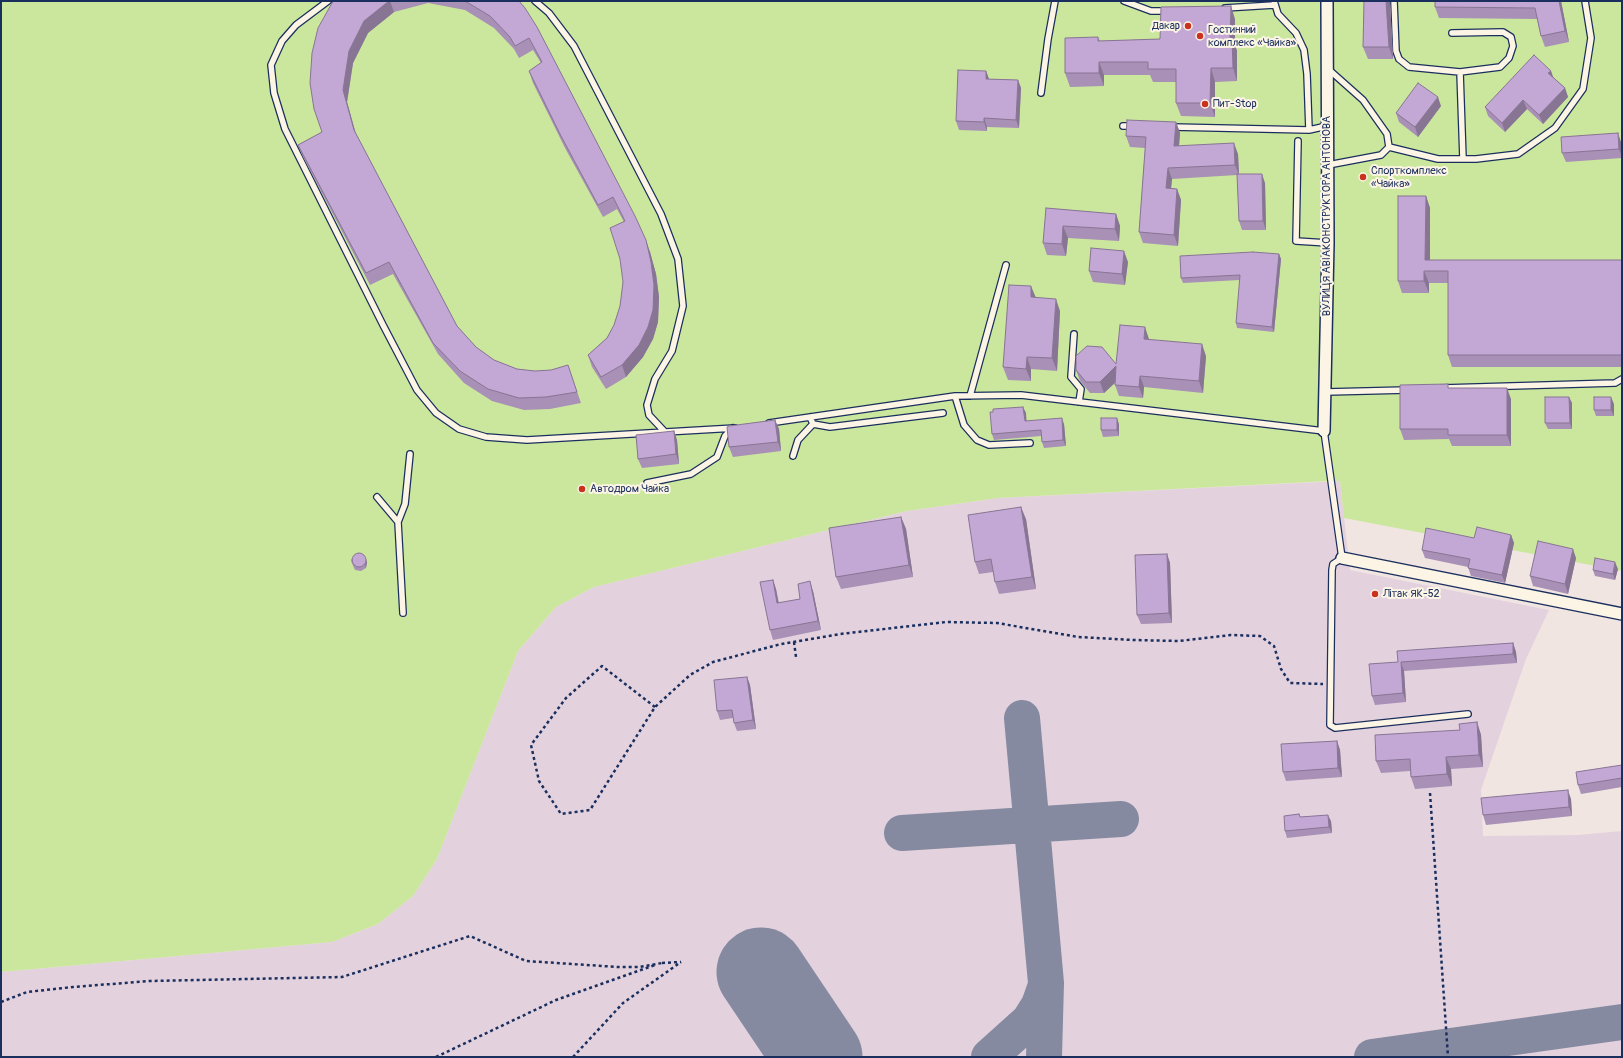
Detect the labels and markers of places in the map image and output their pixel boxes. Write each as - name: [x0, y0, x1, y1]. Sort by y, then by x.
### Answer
- place label: Дакар: [1152, 19, 1180, 33]
- marker: Дакар: [1183, 21, 1193, 31]
- place label: Гостинний комплекс «Чайка»: [1208, 23, 1296, 49]
- marker: Гостинний комплекс «Чайка»: [1195, 31, 1205, 41]
- place label: Пит-Stop: [1213, 97, 1257, 111]
- marker: Пит-Stop: [1200, 99, 1210, 109]
- place label: Спорткомплекс «Чайка»: [1371, 164, 1447, 190]
- marker: Спорткомплекс «Чайка»: [1358, 172, 1368, 182]
- place label: Автодром Чайка: [590, 482, 669, 496]
- marker: Автодром Чайка: [577, 484, 587, 494]
- place label: Літак ЯК-52: [1383, 587, 1440, 601]
- marker: Літак ЯК-52: [1370, 589, 1380, 599]

